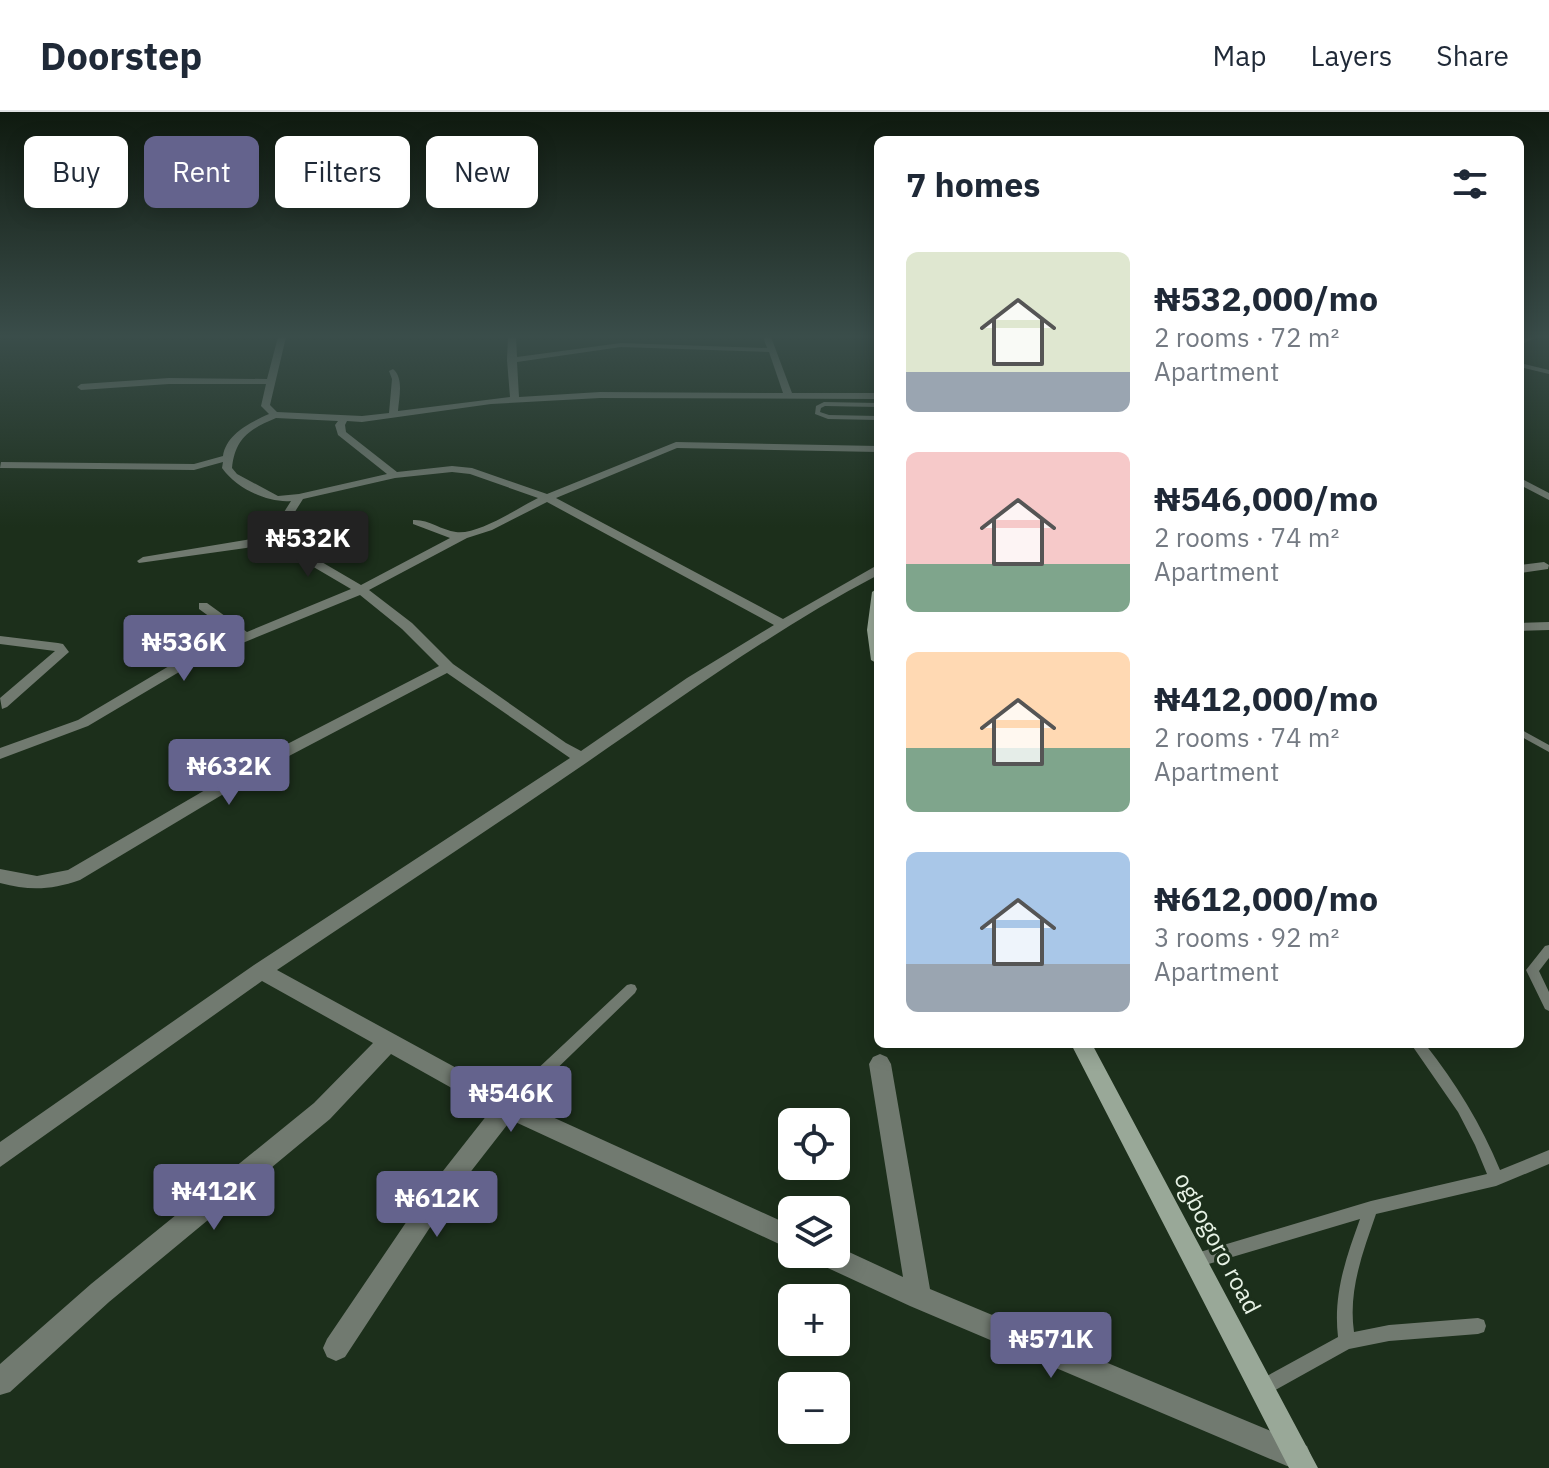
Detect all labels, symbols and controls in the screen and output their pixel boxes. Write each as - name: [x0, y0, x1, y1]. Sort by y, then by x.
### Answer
- text: Doorstep: [40, 31, 202, 80]
- text: Map: [1212, 37, 1266, 74]
- text: Layers: [1310, 37, 1392, 74]
- text: Share: [1436, 37, 1509, 74]
- chip: Buy: [24, 136, 128, 208]
- chip: Rent: [144, 136, 259, 208]
- chip: Filters: [275, 136, 410, 208]
- chip: New: [426, 136, 538, 208]
- text: 7 homes: [906, 162, 1041, 206]
- icon: filters: [1448, 162, 1492, 206]
- text: ₦532,000/mo: [1154, 276, 1378, 320]
- icon: home: [970, 284, 1066, 380]
- text: 2 rooms · 72 m²: [1154, 320, 1339, 354]
- text: Apartment: [1154, 354, 1279, 388]
- text: ₦546,000/mo: [1154, 476, 1378, 520]
- icon: home: [970, 484, 1066, 580]
- pin: ₦532K: [252, 511, 364, 579]
- text: ₦532K: [265, 520, 351, 554]
- text: 2 rooms · 74 m²: [1154, 520, 1339, 554]
- text: Apartment: [1154, 554, 1279, 588]
- pin: ₦536K: [128, 615, 240, 683]
- text: ₦536K: [141, 624, 227, 658]
- text: ₦412,000/mo: [1154, 676, 1378, 720]
- icon: home: [970, 684, 1066, 780]
- text: 2 rooms · 74 m²: [1154, 720, 1339, 754]
- pin: ₦632K: [173, 739, 285, 807]
- text: ₦632K: [186, 748, 272, 782]
- text: Apartment: [1154, 754, 1279, 788]
- text: ₦612,000/mo: [1154, 876, 1378, 920]
- icon: home: [970, 884, 1066, 980]
- text: 3 rooms · 92 m²: [1154, 920, 1339, 954]
- text: Apartment: [1154, 954, 1279, 988]
- pin: ₦546K: [455, 1066, 567, 1134]
- text: ₦546K: [468, 1075, 554, 1109]
- map controls: [778, 1108, 850, 1444]
- button: locate: [778, 1108, 850, 1180]
- pin: ₦412K: [158, 1164, 270, 1232]
- street label: ogbogoro road: [1167, 1167, 1269, 1319]
- pin: ₦612K: [381, 1171, 493, 1239]
- text: ₦412K: [171, 1173, 257, 1207]
- text: ₦612K: [394, 1180, 480, 1214]
- button: layers: [778, 1196, 850, 1268]
- button: +: [778, 1284, 850, 1356]
- pin: ₦571K: [995, 1312, 1107, 1380]
- text: ₦571K: [1008, 1321, 1094, 1355]
- button: −: [778, 1372, 850, 1444]

